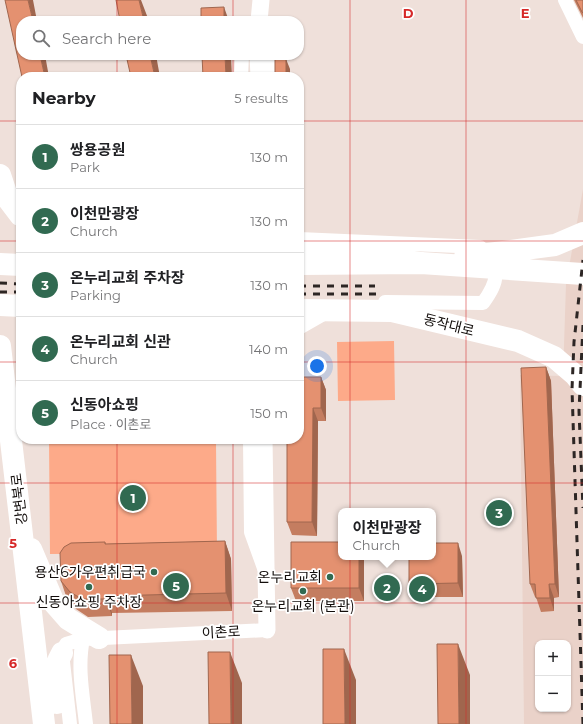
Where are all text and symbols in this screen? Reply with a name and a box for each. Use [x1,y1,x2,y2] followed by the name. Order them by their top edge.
[403,5,414,21] text: D
[521,5,530,21] text: E
[16,16,304,60] search box
[30,27,52,49] icon: search
[62,29,151,48] text: Search here
[32,88,96,108] text: Nearby
[234,90,288,106] text: 5 results
[70,140,125,159] text: 쌍용공원
[42,149,48,165] text: 1
[250,149,288,165] text: 130 m
[70,159,100,175] text: Park
[70,204,139,223] text: 이천만광장
[41,213,49,229] text: 2
[250,213,288,229] text: 130 m
[70,223,118,239] text: Church
[70,268,185,287] text: 온누리교회 주차장
[41,277,49,293] text: 3
[250,277,288,293] text: 130 m
[70,287,121,303] text: Parking
[422,310,476,340] street label: 동작대로
[70,332,171,351] text: 온누리교회 신관
[41,341,49,357] text: 4
[249,341,288,357] text: 140 m
[70,351,118,367] text: Church
[307,356,327,376] your location
[70,395,139,414] text: 신동아쇼핑
[41,405,49,421] text: 5
[250,405,288,421] text: 150 m
[70,416,152,432] text: Place · 이촌로
[7,472,31,526] street label: 강변북로
[120,483,146,513] pin: 1
[486,498,512,528] pin: 3
[338,508,436,560] popup
[352,518,422,537] text: 이천만광장
[9,535,17,551] text: 5
[352,537,400,553] text: Church
[34,563,146,581] place label: 용산6가우편취급국
[149,567,159,577] marker: 용산6가우편취급국
[258,568,322,586] place label: 온누리교회
[163,571,189,601] pin: 5
[325,572,335,582] marker: 온누리교회
[374,573,400,603] pin: 2
[409,574,435,604] pin: 4
[84,582,94,592] marker: 신동아쇼핑 주차장
[298,586,308,596] marker: 온누리교회 (본관)
[36,593,142,611] place label: 신동아쇼핑 주차장
[251,597,355,615] place label: 온누리교회 (본관)
[201,622,241,642] street label: 이촌로
[535,640,571,712] map controls
[535,640,571,676] button: +
[9,655,18,671] text: 6
[535,676,571,712] button: −

